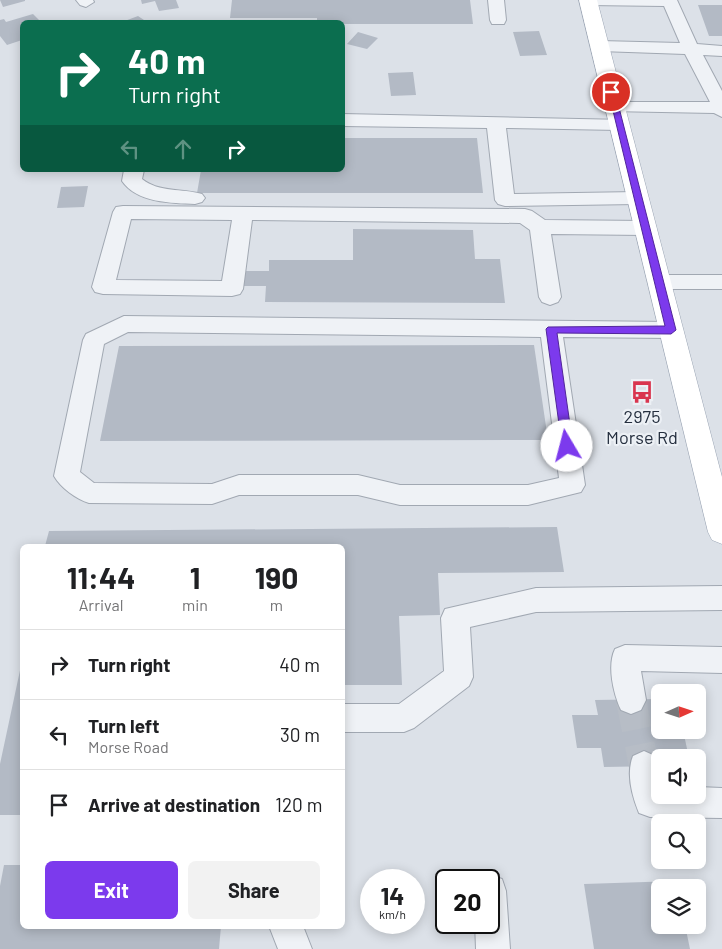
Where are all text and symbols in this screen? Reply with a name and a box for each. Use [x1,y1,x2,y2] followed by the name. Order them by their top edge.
[128,39,205,81] text: 40 m
[45,40,110,105] icon: right
[590,71,632,113] pin
[597,78,625,106] icon: arrive
[128,81,221,107] text: Turn right
[116,135,144,163] icon: left
[169,135,197,163] icon: ahead
[222,135,250,163] icon: right
[629,379,655,405] bus stop icon: 2975 Morse Rd
[606,405,678,448] place label: 2975 Morse Rd
[540,419,592,471] position arrow
[67,559,135,595] text: 11:44
[190,559,200,595] text: 1
[255,559,298,595] text: 190
[79,595,123,614] text: Arrival
[182,595,208,614] text: min
[270,595,283,614] text: m
[45,651,73,679] icon: right
[88,653,170,676] text: Turn right
[279,653,320,676] text: 40 m
[651,684,706,739] north arrow
[651,684,706,934] map controls
[88,714,159,737] text: Turn left
[45,721,73,749] icon: left
[280,723,320,746] text: 30 m
[88,737,169,756] text: Morse Road
[651,749,706,804] button: sound
[45,791,73,819] icon: arrive
[88,793,260,816] text: Arrive at destination
[275,793,322,816] text: 120 m
[651,814,706,869] button: search
[45,861,178,919] button: Exit
[188,861,320,919] button: Share
[435,869,500,934] speed limit sign: 20
[651,879,706,934] button: layers
[381,880,404,910] text: 14
[379,907,406,921] text: km/h

